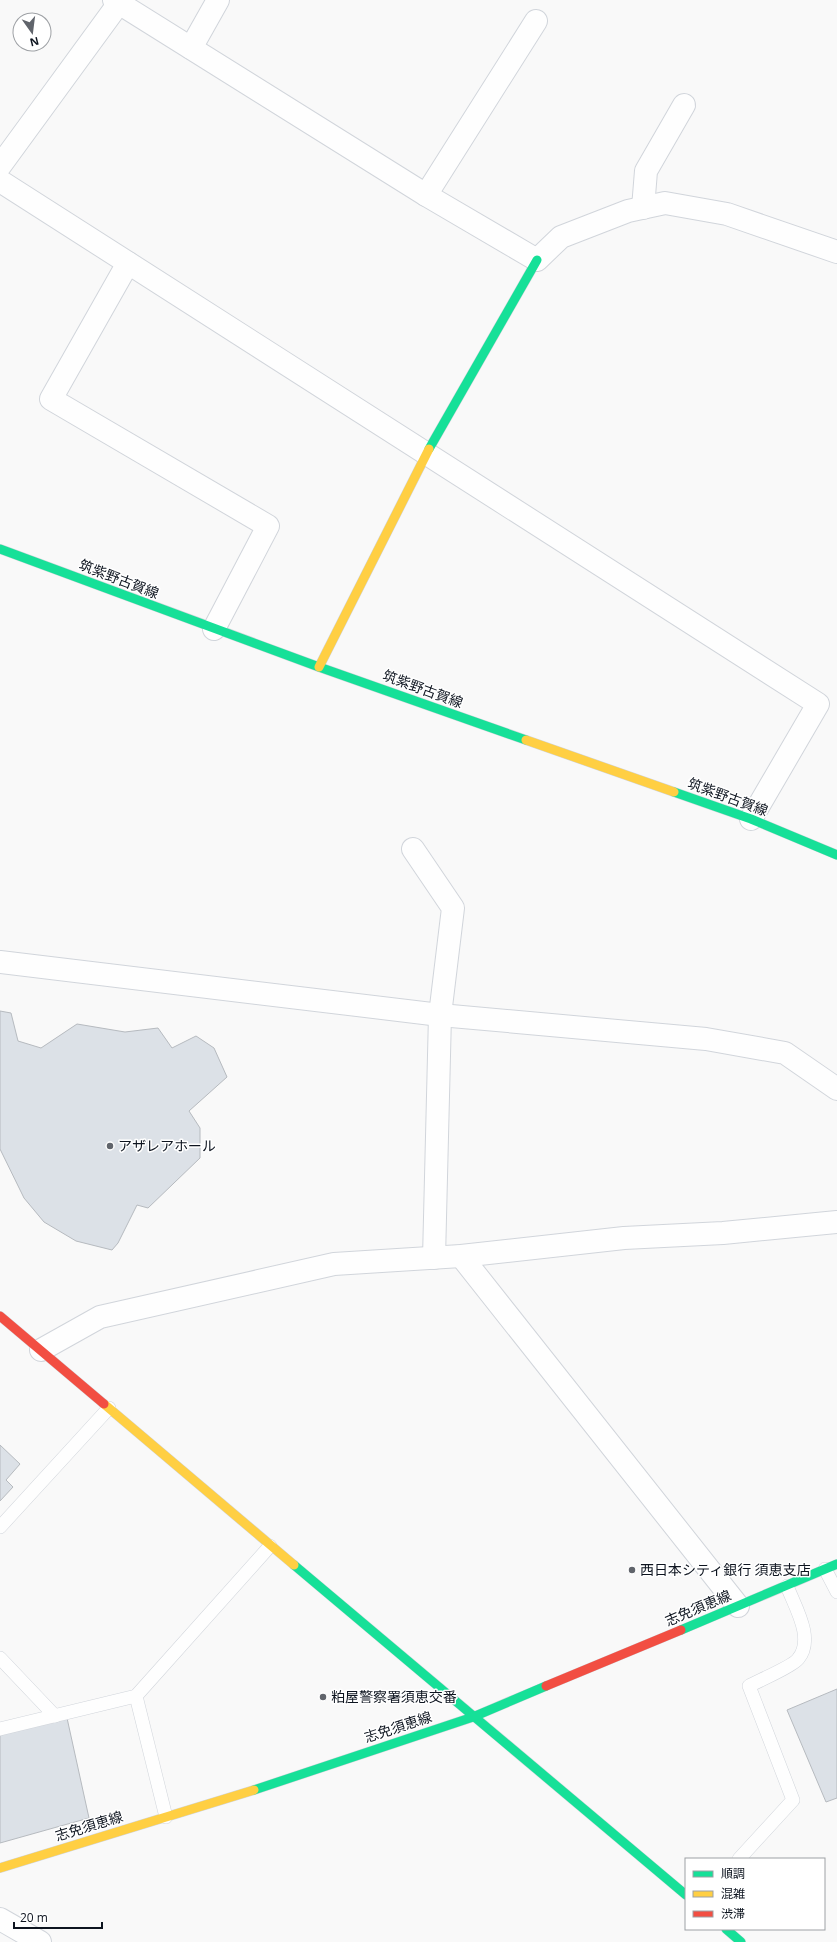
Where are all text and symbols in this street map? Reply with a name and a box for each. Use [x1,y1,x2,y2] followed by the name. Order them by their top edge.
[12,12,52,52] north arrow
[28,34,41,51] text: N
[77,555,162,602] street label: 筑紫野古賀線
[380,665,466,712] street label: 筑紫野古賀線
[685,773,771,820] street label: 筑紫野古賀線
[118,1136,216,1155] place label: アザレアホール
[105,1141,115,1151] marker: アザレアホール
[640,1560,811,1579] place label: 西日本シティ銀行 須恵支店
[627,1565,637,1575] marker: 西日本シティ銀行 須恵支店
[662,1585,734,1630] street label: 志免須恵線
[331,1687,457,1706] place label: 粕屋警察署須恵交番
[318,1692,328,1702] marker: 粕屋警察署須恵交番
[362,1707,434,1746] street label: 志免須恵線
[53,1806,125,1845] street label: 志免須恵線
[685,1858,825,1930] legend
[721,1865,745,1882] text: 順調
[721,1885,745,1902] text: 混雑
[14,1904,102,1930] scale bar
[721,1905,745,1922] text: 渋滞
[20,1909,48,1926] text: 20 m

